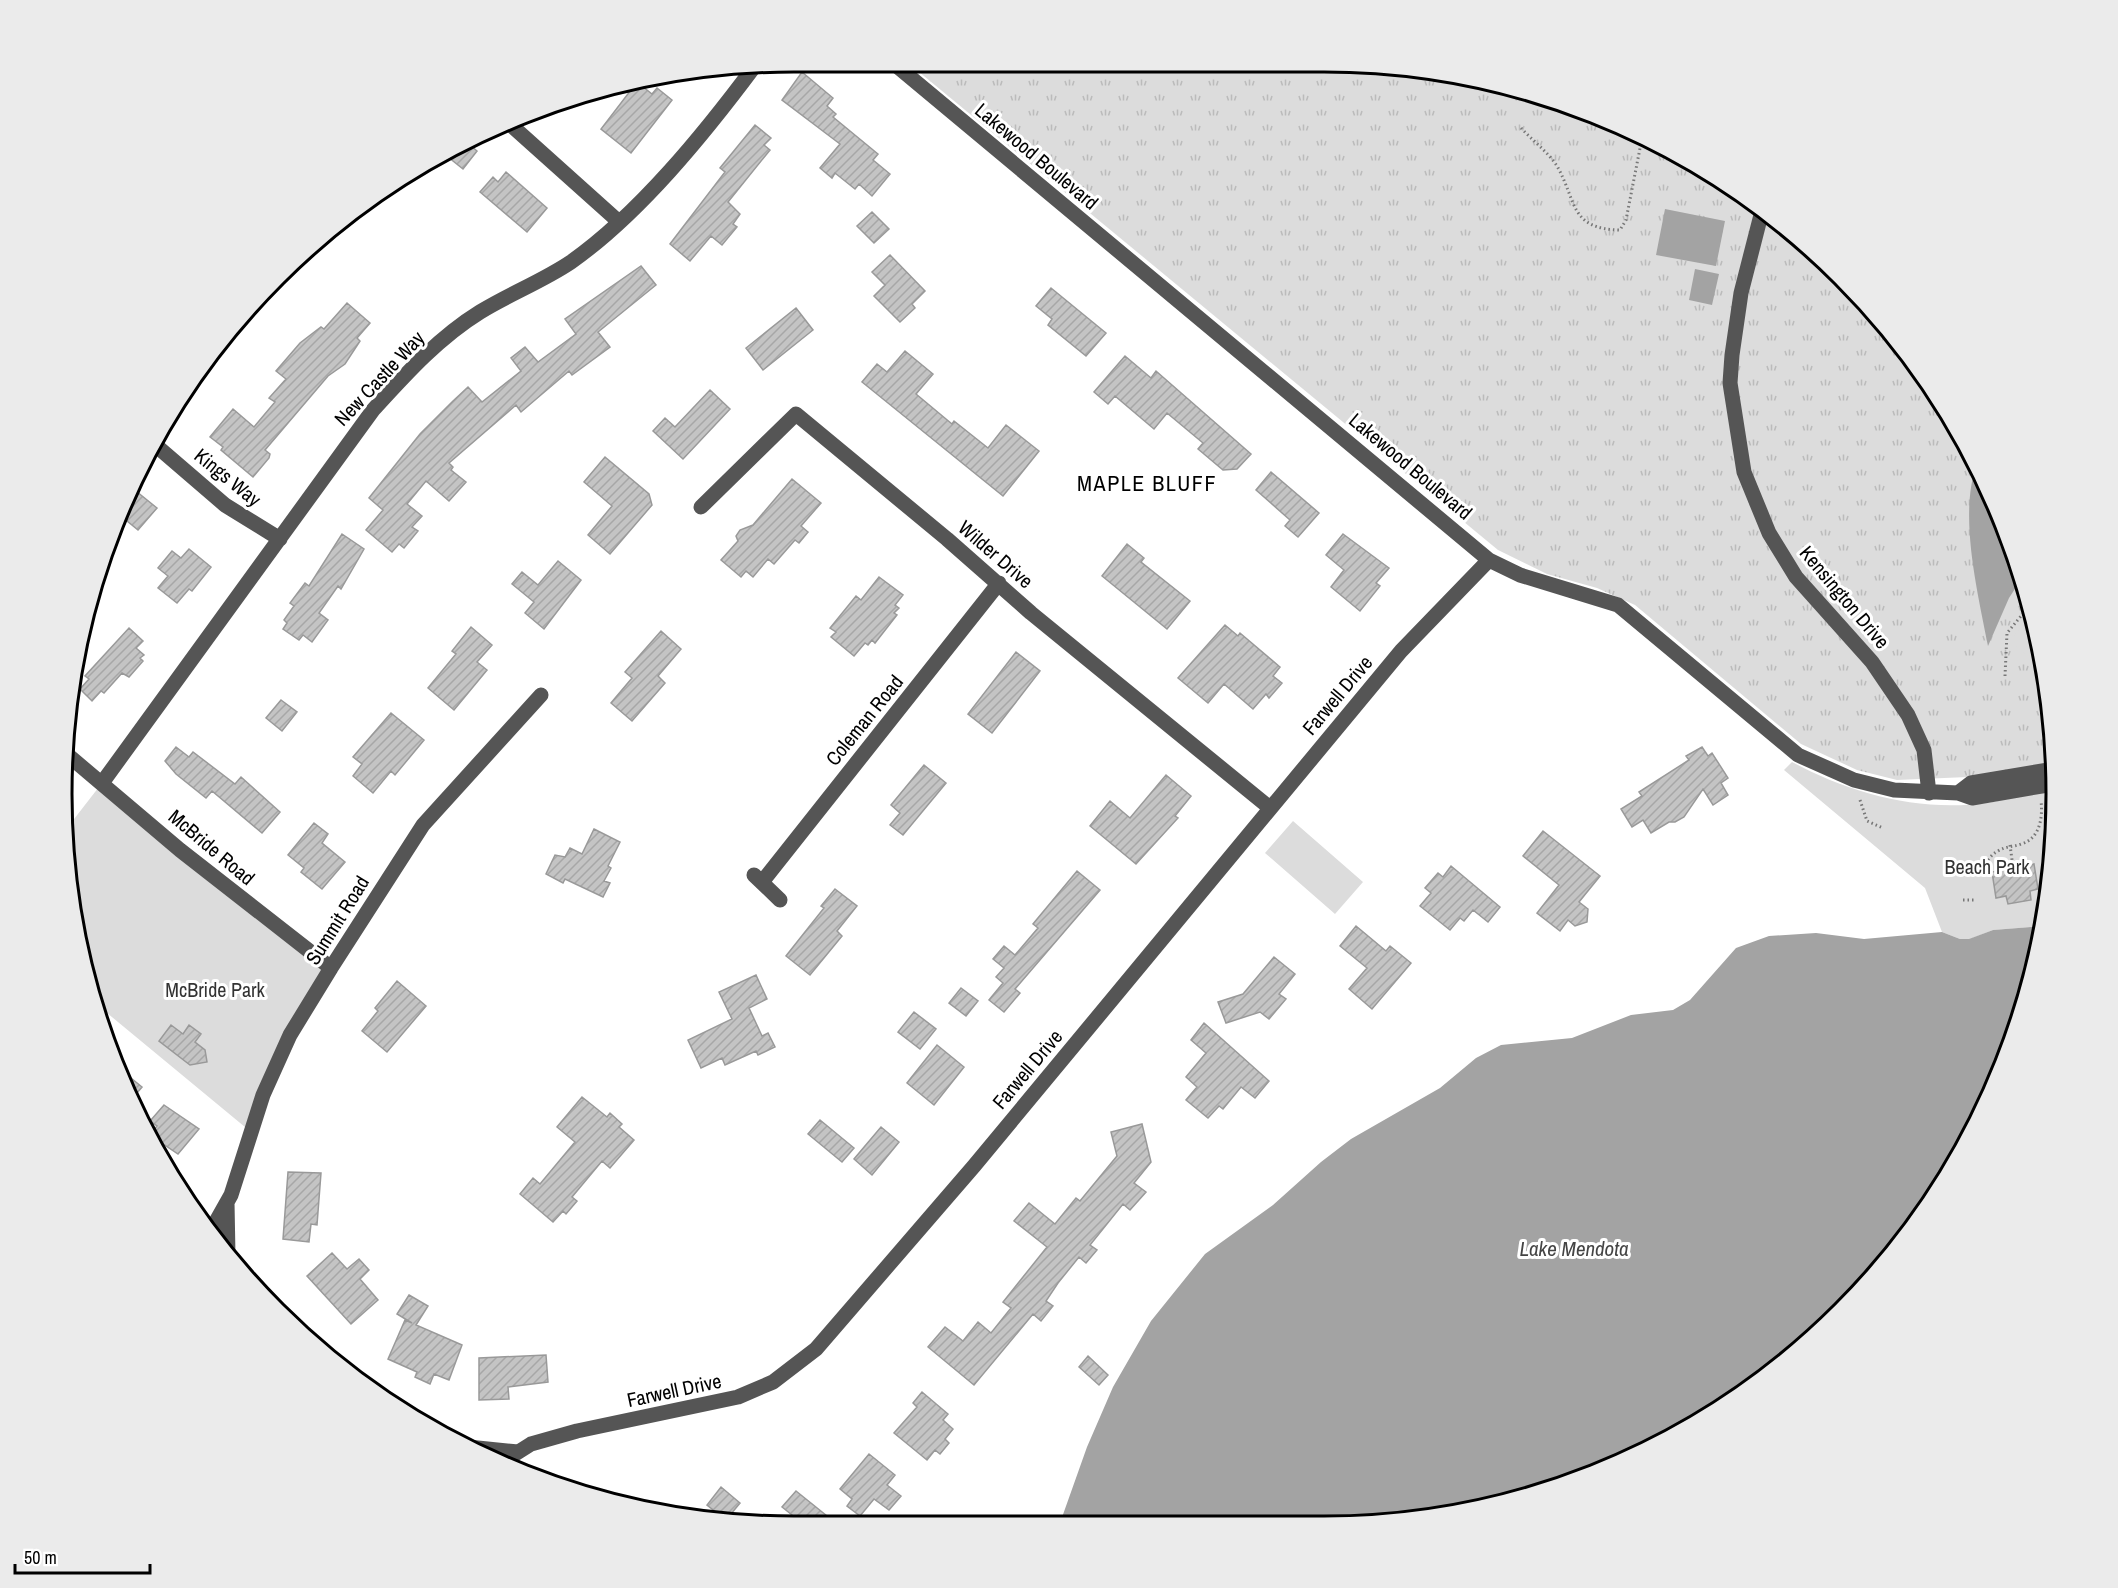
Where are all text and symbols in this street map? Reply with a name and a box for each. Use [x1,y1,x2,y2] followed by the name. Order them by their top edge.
[970,96,1104,216] street label: Lakewood Boulevard
[328,324,431,431] street label: New Castle Way
[1344,406,1478,526] street label: Lakewood Boulevard
[189,442,268,513] street label: Kings Way
[1077,468,1217,498] district label: MAPLE BLUFF
[953,514,1039,594] street label: Wilder Drive
[1794,540,1896,654] street label: Kensington Drive
[1296,650,1378,740] street label: Farwell Drive
[819,669,909,771] street label: Coleman Road
[163,803,261,891] street label: McBride Road
[1945,853,2030,880] park label: Beach Park
[299,870,375,970] street label: Summit Road
[165,976,265,1003] park label: McBride Park
[986,1024,1068,1114] street label: Farwell Drive
[1519,1234,1629,1263] water label: Lake Mendota
[624,1367,724,1413] street label: Farwell Drive
[15,1537,150,1575] scale bar
[24,1545,57,1570] text: 50 m

